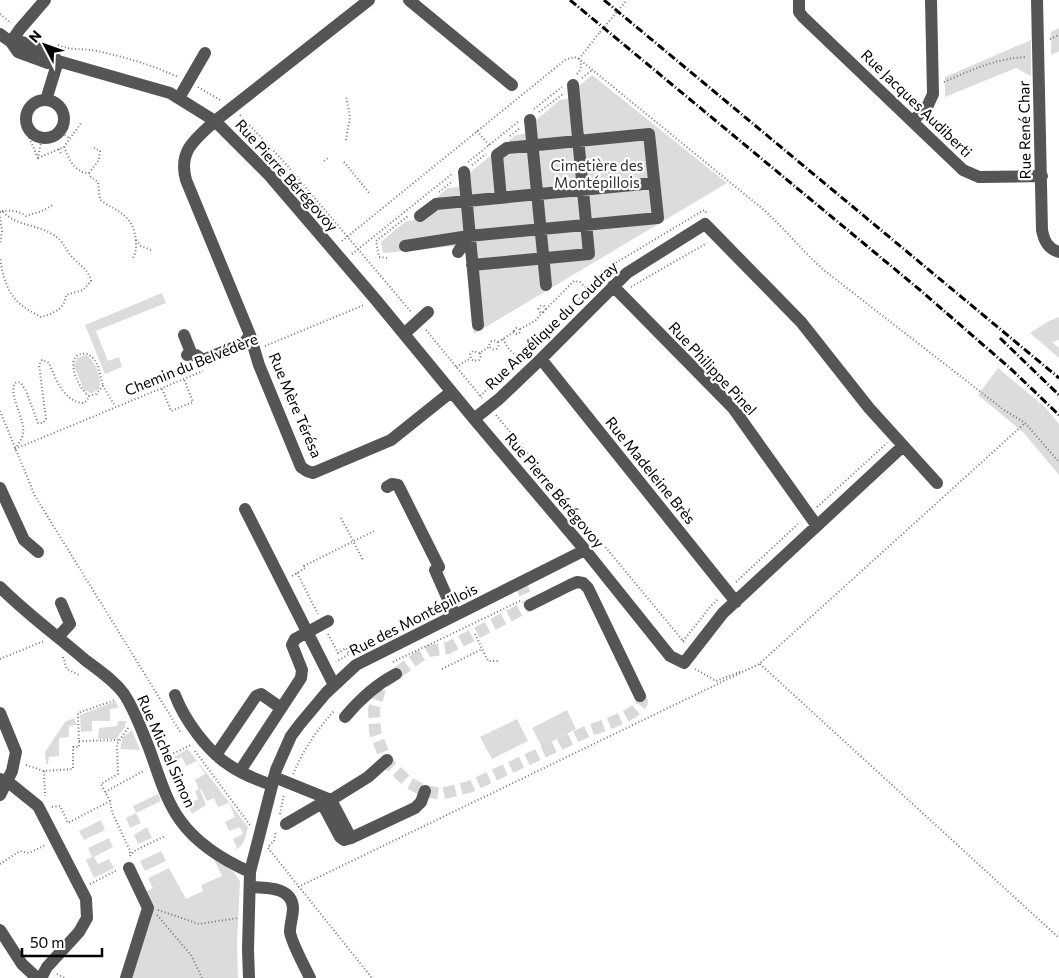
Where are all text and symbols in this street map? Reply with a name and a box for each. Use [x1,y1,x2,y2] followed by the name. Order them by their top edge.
[20,20,70,70] north arrow
[25,27,45,46] text: N
[858,45,976,161] street label: Rue Jacques Audiberti
[1014,80,1034,180] street label: Rue René Char
[232,115,342,235] street label: Rue Pierre Bérégovoy
[551,156,644,191] park label: Cimetière des Montépillois
[481,257,621,393] street label: Rue Angélique du Coudray
[665,318,761,418] street label: Rue Philippe Pinel
[122,329,260,399] street label: Chemin du Belvédère
[266,350,326,460] street label: Rue Mère Térésa
[602,413,700,527] street label: Rue Madeleine Brès
[502,429,609,551] street label: Rue Pierre Bérégovoy
[346,579,480,659] street label: Rue des Montépillois
[134,692,200,810] street label: Rue Michel Simon
[22,926,102,958] scale bar
[30,933,64,951] text: 50 m

